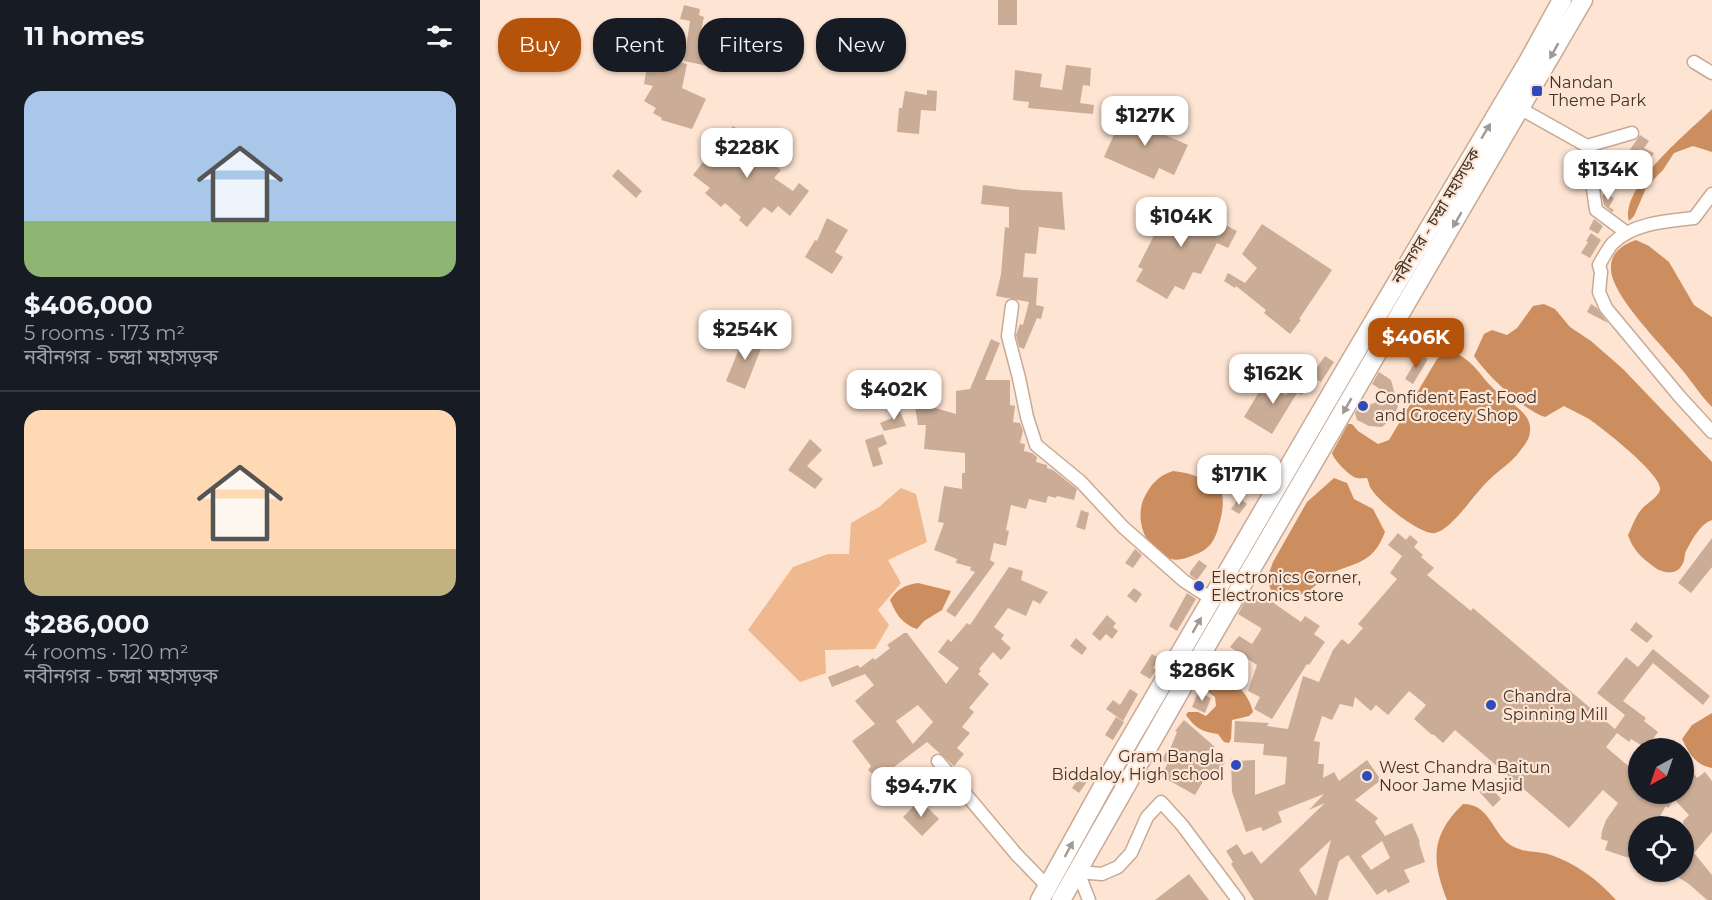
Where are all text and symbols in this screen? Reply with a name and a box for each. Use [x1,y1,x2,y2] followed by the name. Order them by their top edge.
[498,18,581,72] chip: Buy
[593,18,686,72] chip: Rent
[698,18,804,72] chip: Filters
[816,18,906,72] chip: New
[24,20,144,52] text: 11 homes
[423,20,456,53] icon: filters
[1549,43,1560,59] one-way arrow
[1549,73,1646,110] place label: Nandan Theme Park
[1530,84,1544,98] marker: Nandan Theme Park
[1103,96,1187,147] pin: $127K
[1115,103,1175,127] text: $127K
[1481,123,1492,139] one-way arrow
[705,128,789,179] pin: $228K
[186,130,294,238] icon: home
[715,135,779,159] text: $228K
[1387,144,1485,288] street label: নবীনগর - চন্দ্রা মহাসড়ক
[1566,150,1650,201] pin: $134K
[1578,157,1638,181] text: $134K
[1139,197,1223,248] pin: $104K
[1150,204,1212,228] text: $104K
[1451,212,1462,228] one-way arrow
[24,289,153,321] text: $406,000
[703,310,787,361] pin: $254K
[712,317,778,341] text: $254K
[1374,318,1458,369] pin: $406K
[24,321,185,345] text: 5 rooms · 173 m²
[1382,325,1450,349] text: $406K
[24,345,218,369] text: নবীনগর - চন্দ্রা মহাসড়ক
[1231,354,1315,405] pin: $162K
[1243,361,1303,385] text: $162K
[852,370,936,421] pin: $402K
[861,377,927,401] text: $402K
[1375,388,1537,425] place label: Confident Fast Food and Grocery Shop
[1342,398,1353,414] one-way arrow
[1356,399,1370,413] marker: Confident Fast Food and Grocery Shop
[186,449,294,557] icon: home
[1197,455,1281,506] pin: $171K
[1211,462,1267,486] text: $171K
[1211,568,1361,605] place label: Electronics Corner, Electronics store
[1192,579,1206,593] marker: Electronics Corner, Electronics store
[24,608,149,640] text: $286,000
[1192,617,1202,634] one-way arrow
[24,640,189,664] text: 4 rooms · 120 m²
[1160,651,1244,702] pin: $286K
[1169,658,1235,682] text: $286K
[24,664,218,688] text: নবীনগর - চন্দ্রা মহাসড়ক
[1503,687,1608,724] place label: Chandra Spinning Mill
[1484,698,1498,712] marker: Chandra Spinning Mill
[1628,738,1694,804] north arrow
[1628,738,1694,882] map controls
[1052,747,1224,784] place label: Gram Bangla Biddaloy, High school
[1229,758,1243,772] marker: Gram Bangla Biddaloy, High school
[1379,758,1550,795] place label: West Chandra Baitun Noor Jame Masjid
[872,767,970,818] pin: $94.7K
[1360,769,1374,783] marker: West Chandra Baitun Noor Jame Masjid
[885,774,957,798] text: $94.7K
[1628,816,1694,882] button: locate
[1064,841,1074,858] one-way arrow

